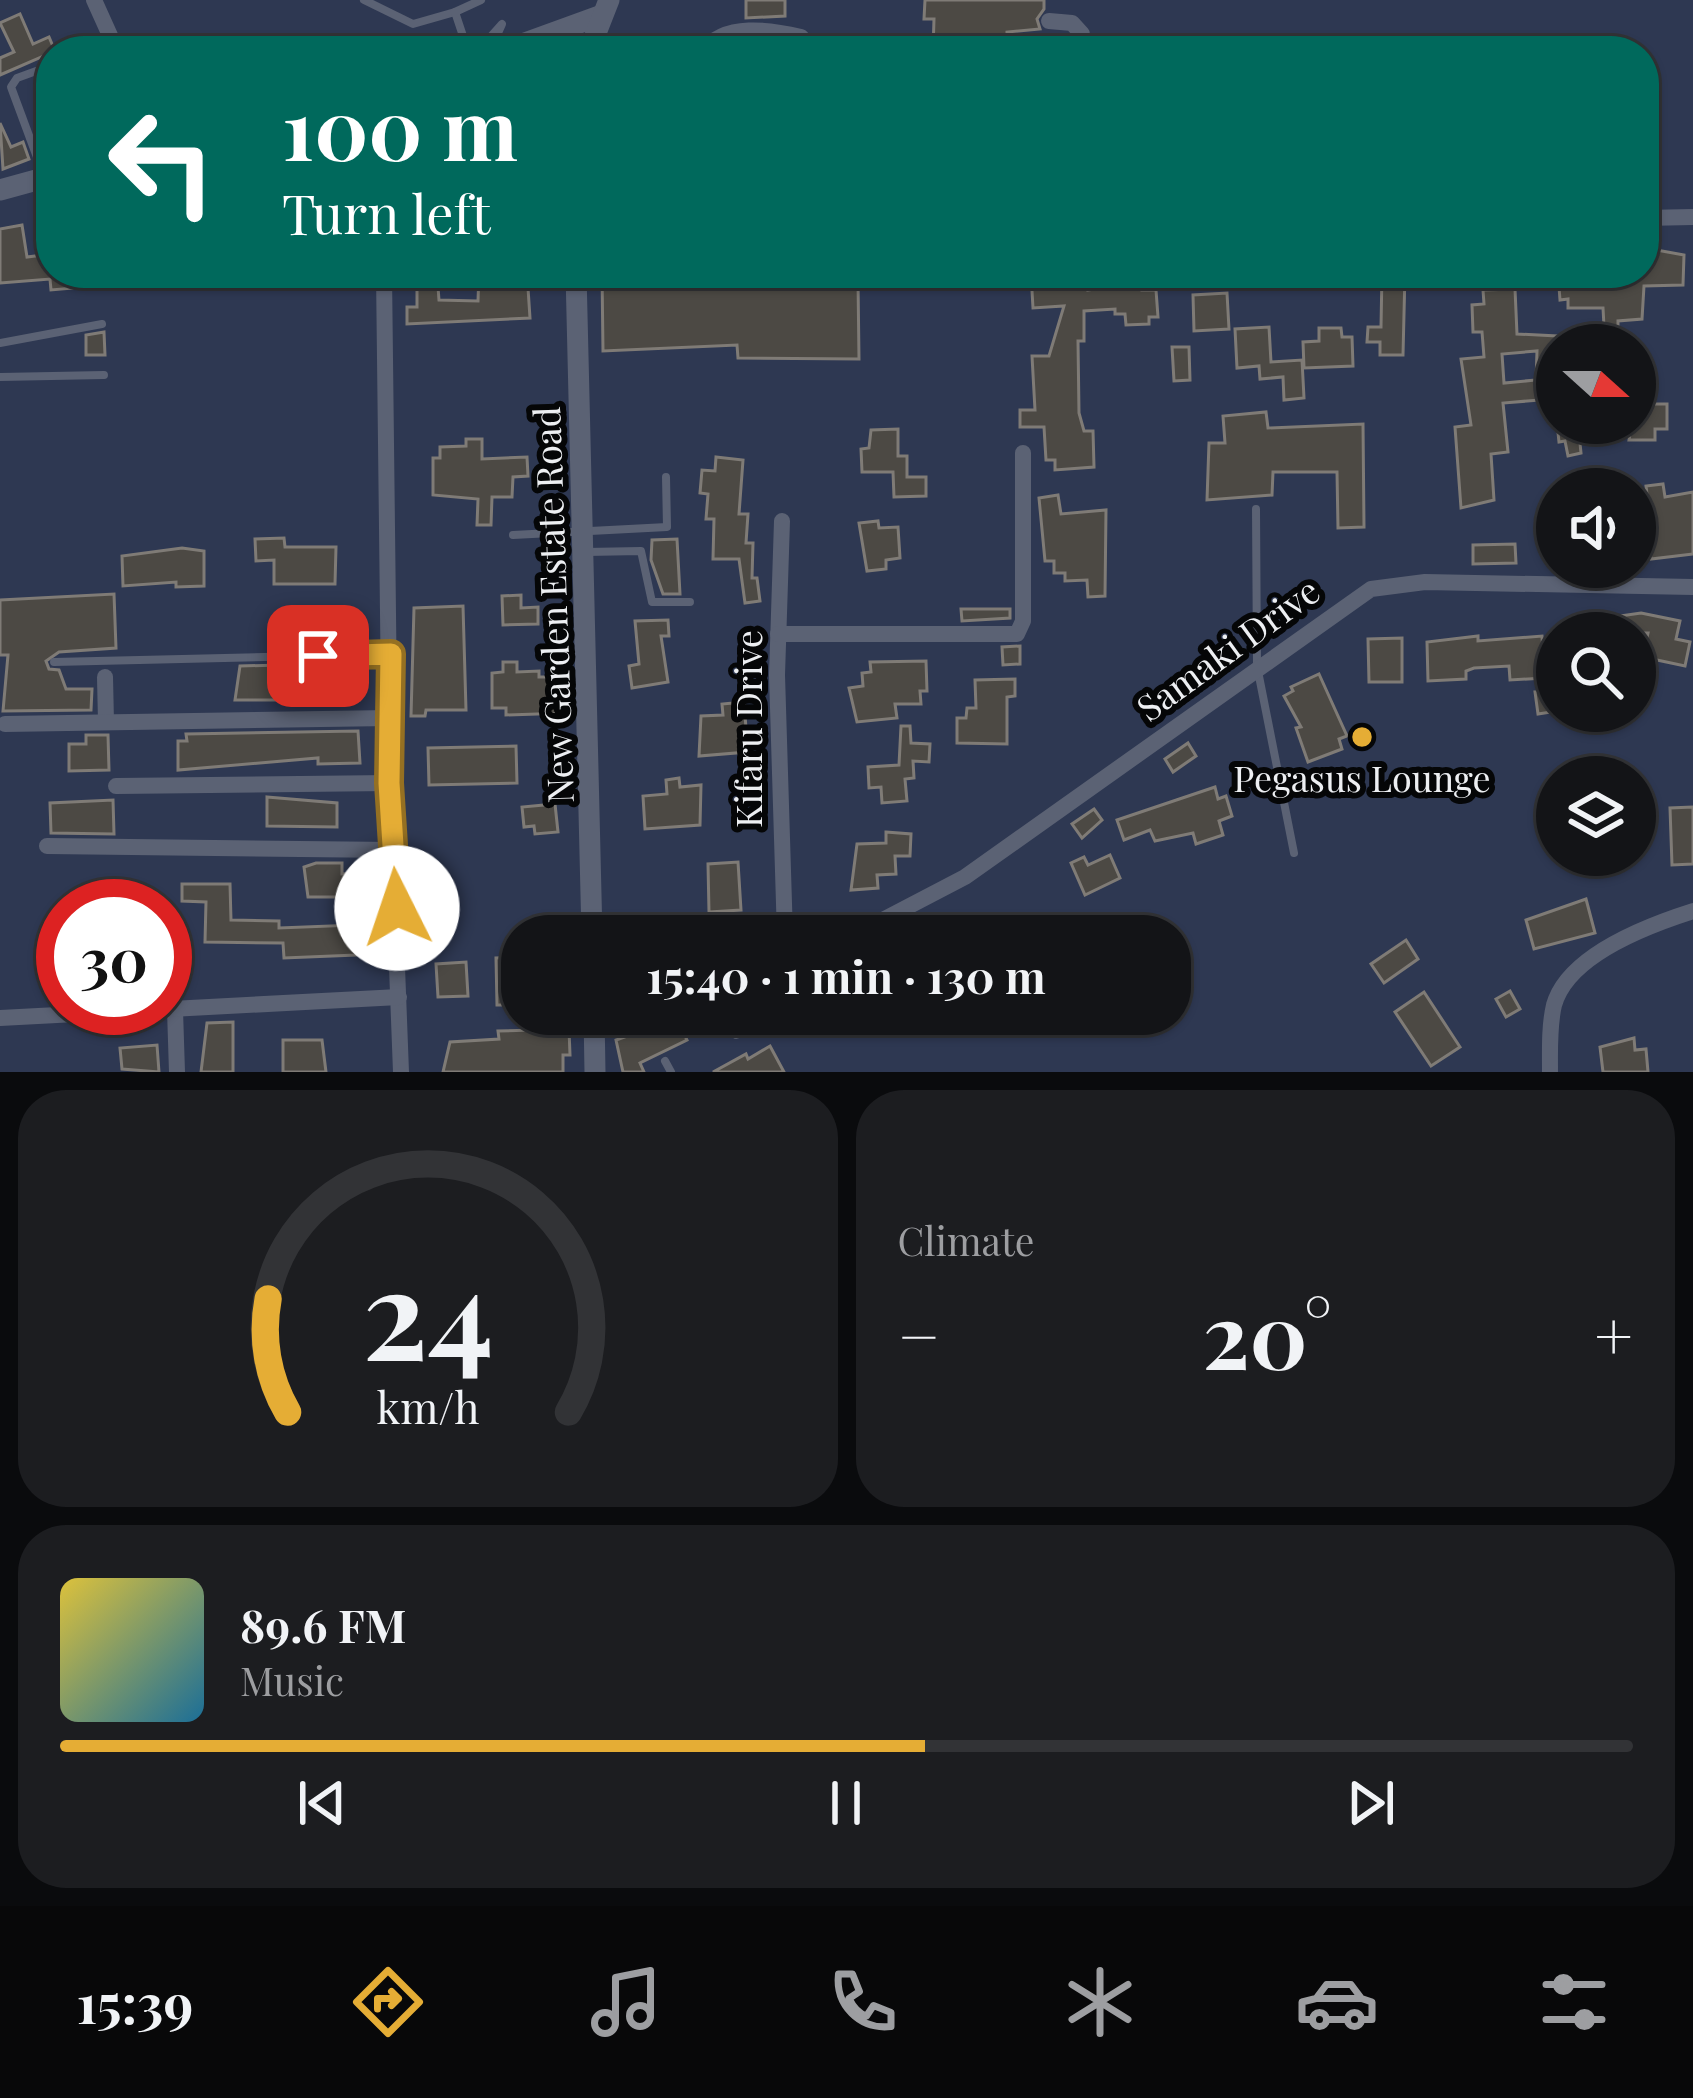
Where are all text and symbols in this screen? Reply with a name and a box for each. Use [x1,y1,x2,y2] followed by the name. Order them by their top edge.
[282,70,518,182] text: 100 m
[84,84,240,240] icon: left
[282,177,491,249] text: Turn left
[1536,324,1656,444] north arrow
[1536,324,1656,876] map controls
[521,406,583,804] street label: New Garden Estate Road
[1536,468,1656,588] button: sound
[1126,565,1328,731] street label: Samaki Drive
[267,605,369,707] pin
[1536,612,1656,732] button: search
[285,623,351,689] icon: arrive
[723,630,771,828] street label: Kifaru Drive
[1349,724,1375,750] marker: Pegasus Lounge
[1233,753,1491,801] place label: Pegasus Lounge
[1536,756,1656,876] button: layers
[334,845,460,971] position arrow
[36,879,192,1035] speed limit sign: 30
[646,945,1046,1005] text: 15:40 · 1 min · 130 m
[898,1214,1035,1266] text: Climate
[362,1226,493,1392] text: 24
[1202,1273,1332,1393] text: 20°
[898,1290,940,1378] text: −
[1594,1290,1633,1378] text: +
[376,1377,479,1434] text: km/h
[240,1594,406,1654] text: 89.6 FM
[240,1654,344,1706] text: Music
[289,1770,355,1836] icon: previous
[813,1770,879,1836] icon: pause
[1338,1770,1404,1836] icon: next
[346,1960,430,2044] icon: directions
[584,1960,668,2044] icon: music
[821,1960,905,2044] icon: phone
[1058,1960,1142,2044] icon: climate
[1295,1960,1379,2044] icon: car
[1532,1960,1616,2044] icon: filters
[77,1966,193,2038] text: 15:39

